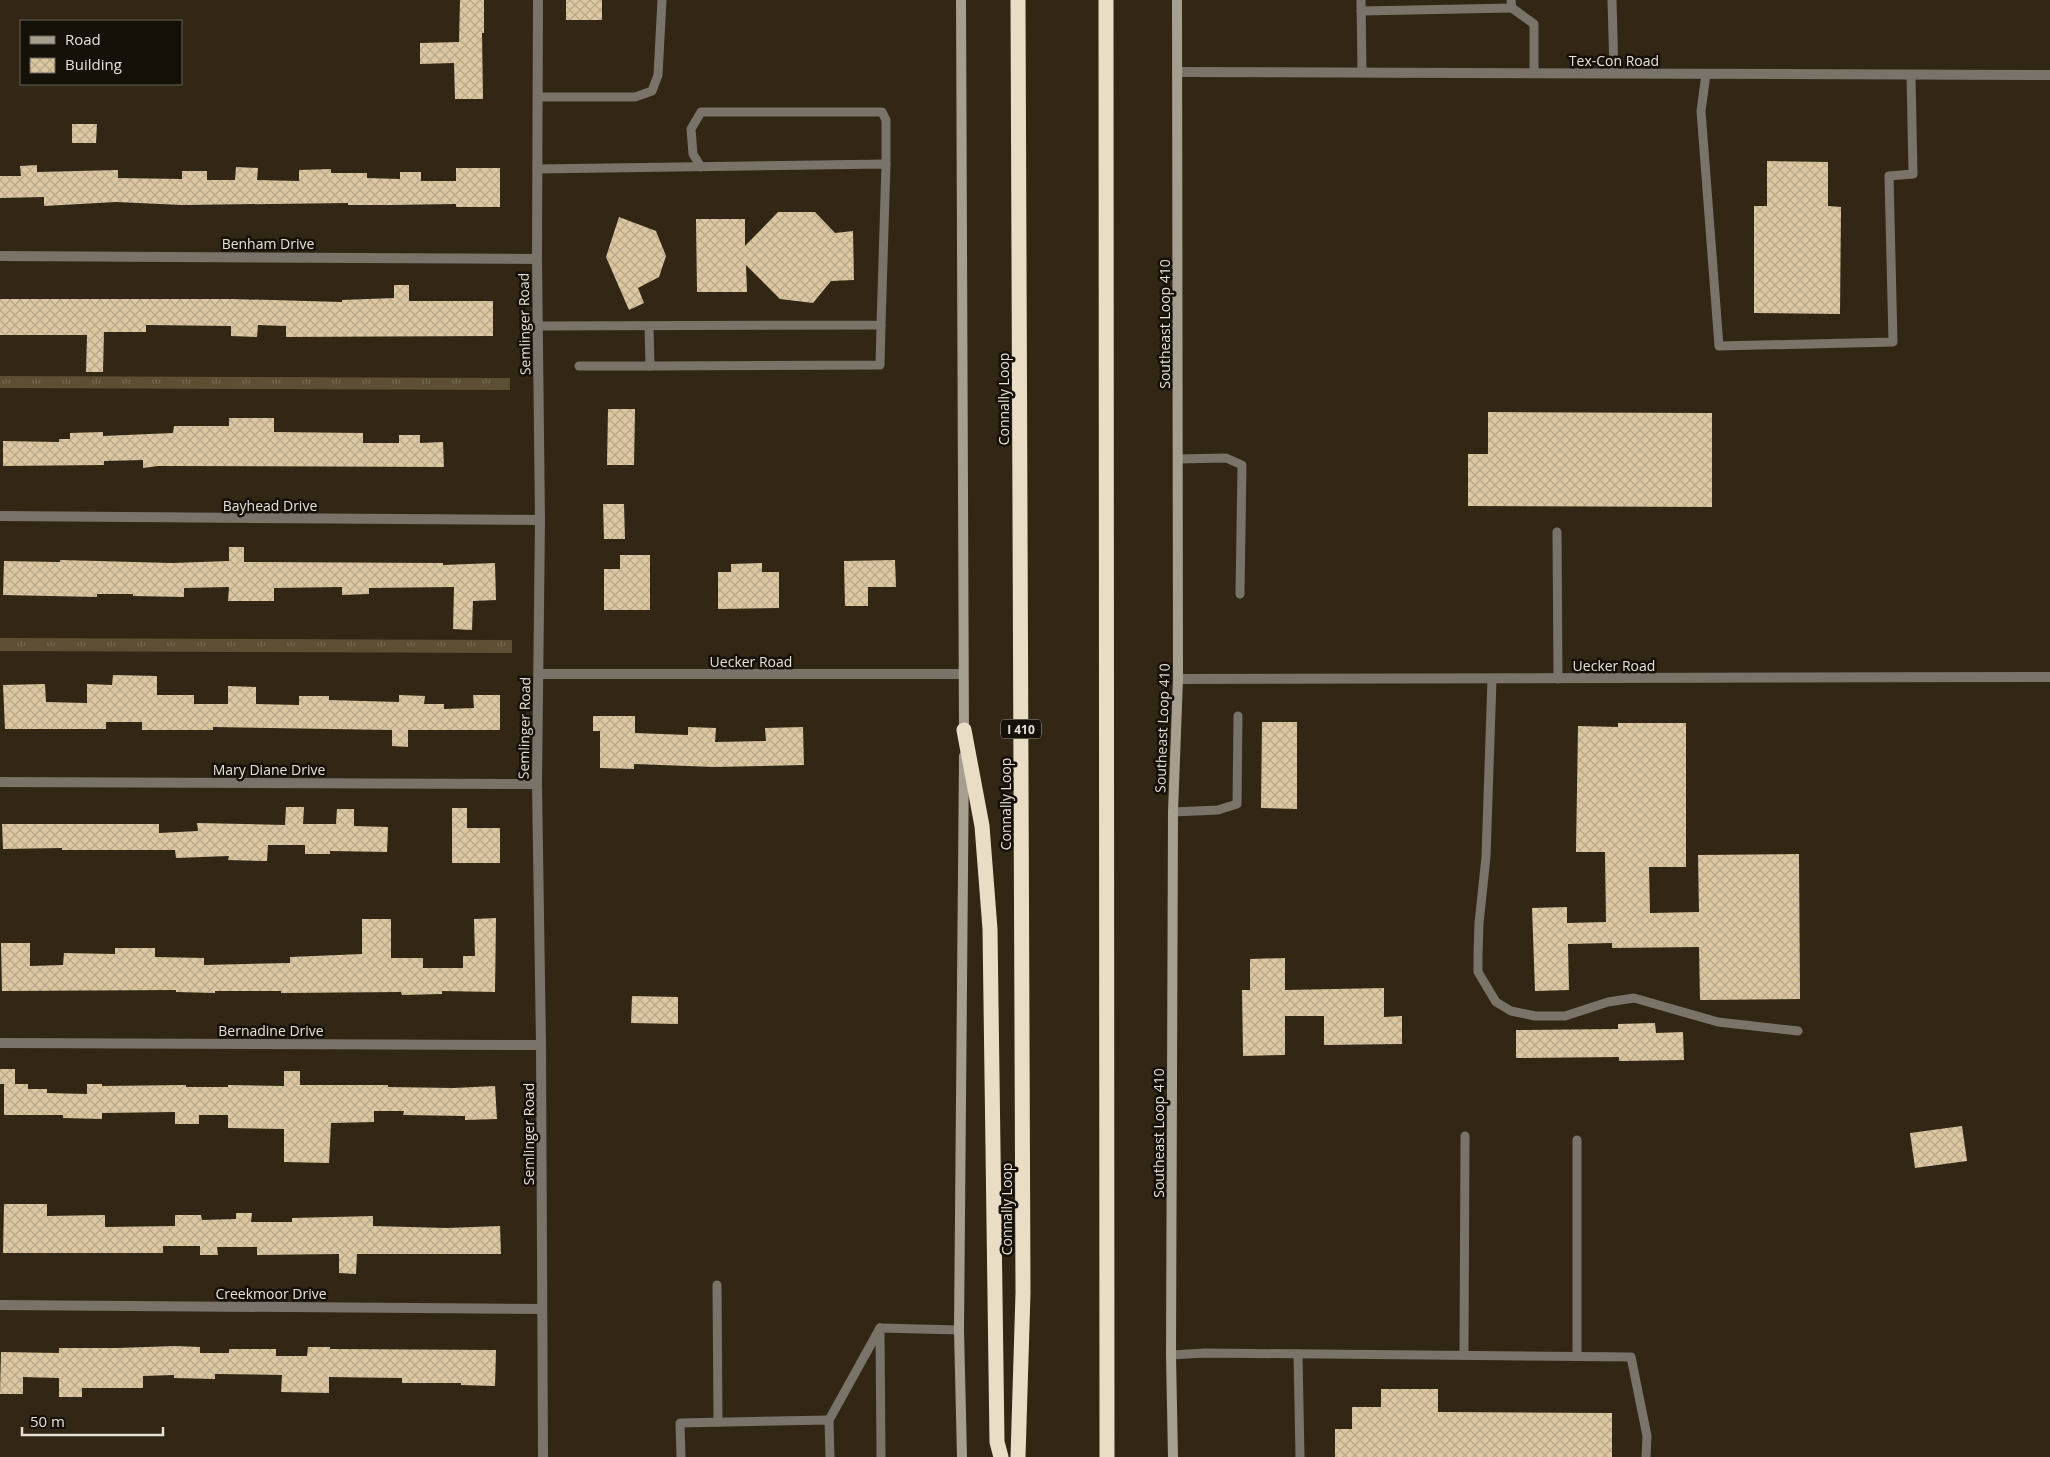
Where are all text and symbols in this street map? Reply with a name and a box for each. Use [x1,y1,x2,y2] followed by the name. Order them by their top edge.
[20,20,182,85] legend
[65,29,101,49] text: Road
[1569,51,1659,70] street label: Tex-Con Road
[65,54,122,74] text: Building
[222,234,314,253] street label: Benham Drive
[1155,259,1174,389] street label: Southeast Loop 410
[514,273,534,375] street label: Semlinger Road
[994,353,1013,445] street label: Connally Loop
[223,496,317,515] street label: Bayhead Drive
[710,652,792,671] street label: Uecker Road
[1573,656,1655,675] street label: Uecker Road
[1150,663,1174,793] street label: Southeast Loop 410
[514,677,534,779] street label: Semlinger Road
[1001,720,1041,739] road number: I 410
[996,758,1015,850] street label: Connally Loop
[213,760,325,779] street label: Mary Diane Drive
[218,1021,324,1040] street label: Bernadine Drive
[1149,1068,1168,1198] street label: Southeast Loop 410
[519,1083,538,1185] street label: Semlinger Road
[997,1163,1016,1255] street label: Connally Loop
[215,1284,327,1303] street label: Creekmoor Drive
[22,1404,164,1436] scale bar
[30,1411,65,1431] text: 50 m

